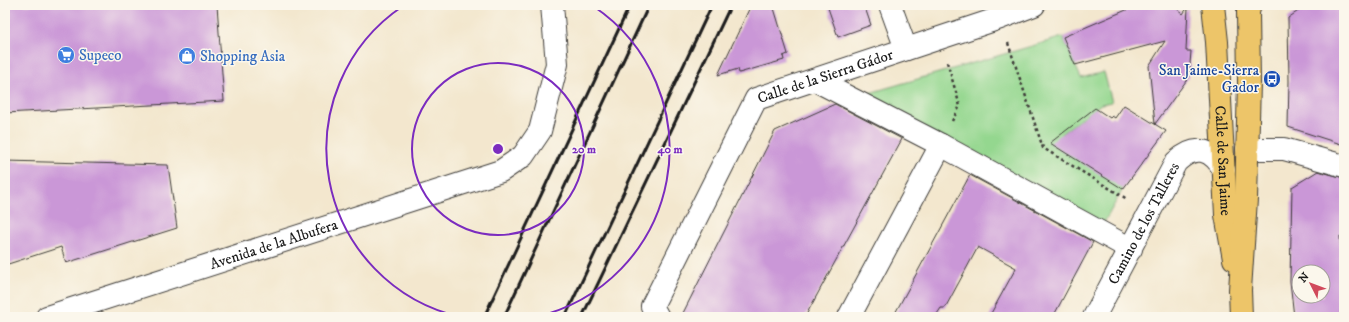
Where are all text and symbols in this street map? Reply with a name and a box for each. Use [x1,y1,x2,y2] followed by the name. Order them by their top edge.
[56,45,76,65] supermarket icon: Supeco
[755,45,896,107] street label: Calle de la Sierra Gádor
[79,46,122,65] place label: Supeco
[177,46,197,66] shop icon: Shopping Asia
[200,47,286,66] place label: Shopping Asia
[1159,61,1260,97] place label: San Jaime-Sierra Gador
[1262,69,1282,89] bus stop icon: San Jaime-Sierra Gador
[1211,105,1236,216] street label: Calle de San Jaime
[491,142,505,156] centre of rings
[572,142,596,157] text: 20 m
[657,142,682,157] text: 40 m
[1104,159,1184,287] street label: Camino de los Talleres
[207,215,340,274] street label: Avenida de la Albufera
[1291,264,1331,304] north arrow
[1296,270,1313,286] text: N

